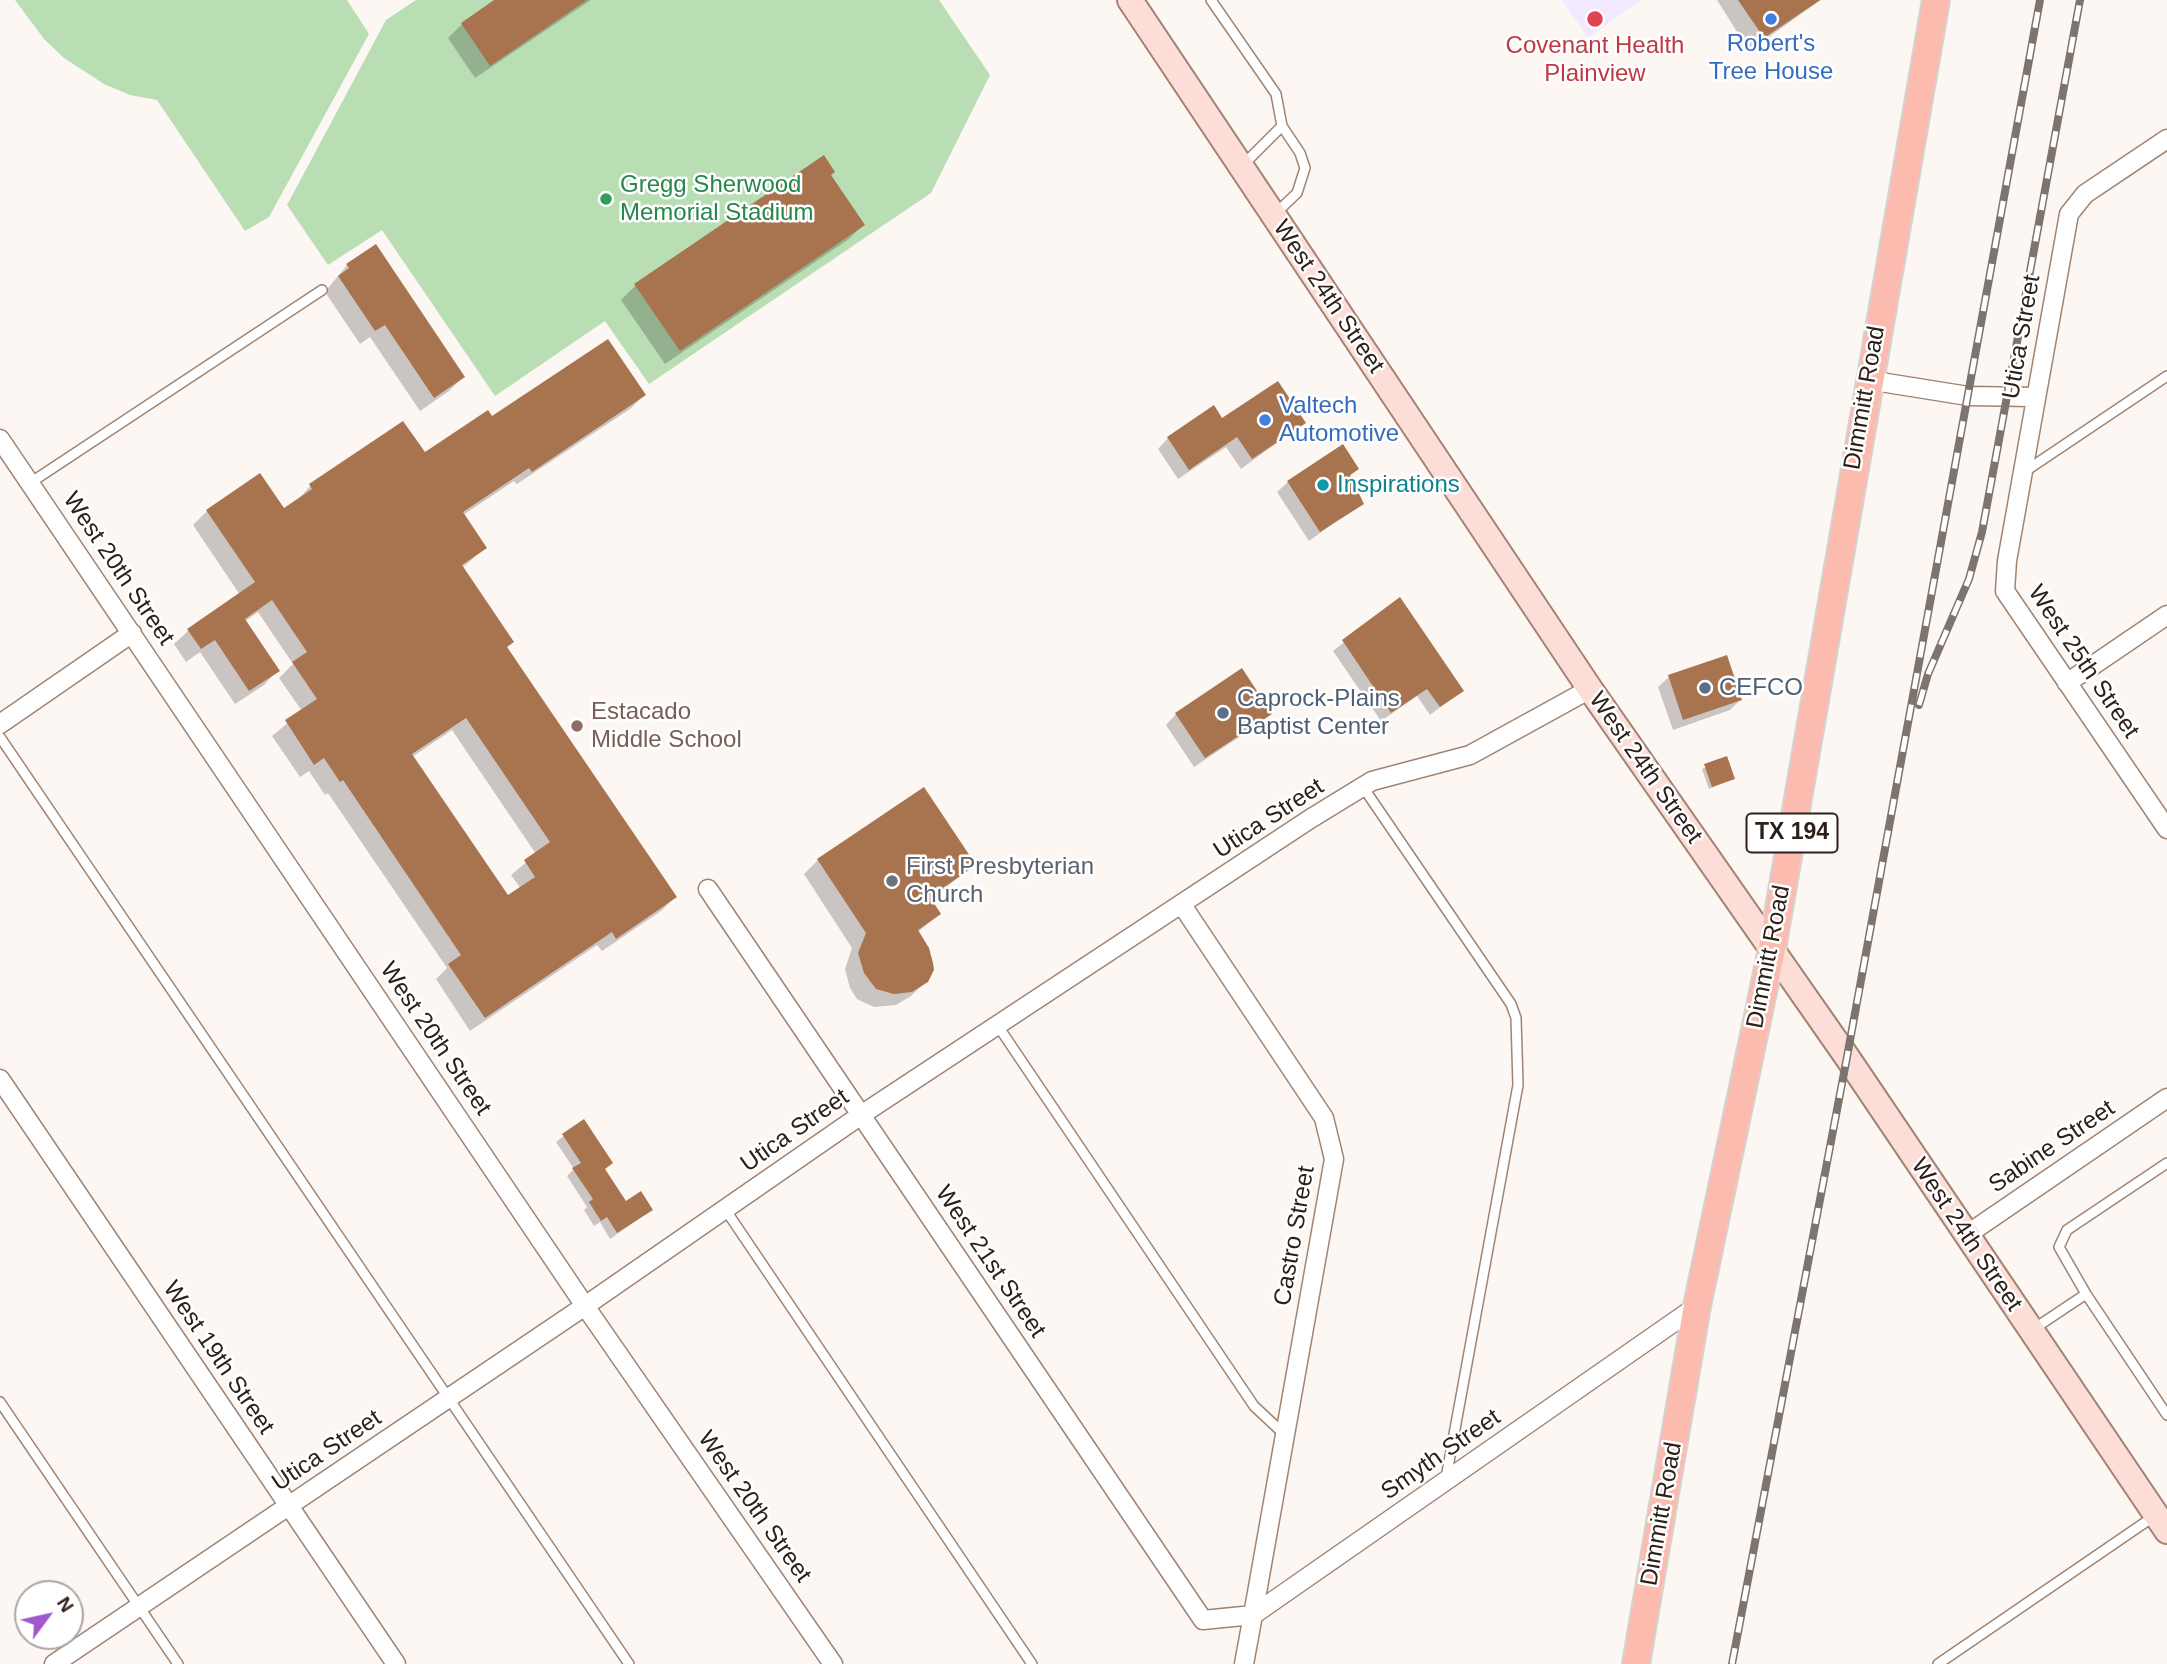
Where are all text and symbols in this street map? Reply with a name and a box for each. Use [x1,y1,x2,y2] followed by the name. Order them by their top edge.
[1585,9,1605,29] marker: Covenant Health Plainview
[1763,11,1779,27] marker: Robert's Tree House
[1709,30,1833,86] place label: Robert's Tree House
[1506,32,1684,88] place label: Covenant Health Plainview
[620,171,813,227] place label: Gregg Sherwood Memorial Stadium
[598,191,614,207] marker: Gregg Sherwood Memorial Stadium
[1266,215,1390,379] street label: West 24th Street
[1997,273,2047,401] street label: Utica Street
[1838,324,1892,472] street label: Dimmitt Road
[1279,392,1399,448] place label: Valtech Automotive
[1257,412,1273,428] marker: Valtech Automotive
[1337,471,1460,499] place label: Inspirations
[1315,477,1331,493] marker: Inspirations
[56,487,180,651] street label: West 20th Street
[2021,580,2145,744] street label: West 25th Street
[1719,674,1803,702] place label: CEFCO
[1697,680,1713,696] marker: CEFCO
[1237,685,1400,741] place label: Caprock-Plains Baptist Center
[1582,687,1708,849] street label: West 24th Street
[591,698,742,754] place label: Estacado Middle School
[1215,705,1231,721] marker: Caprock-Plains Baptist Center
[569,718,585,734] marker: Estacado Middle School
[1209,773,1329,865] street label: Utica Street
[1746,814,1838,852] road number: TX 194
[906,853,1094,909] place label: First Presbyterian Church
[884,873,900,889] marker: First Presbyterian Church
[1741,883,1797,1031] street label: Dimmitt Road
[373,957,497,1121] street label: West 20th Street
[735,1083,855,1179] street label: Utica Street
[1984,1094,2120,1200] street label: Sabine Street
[1904,1153,2028,1317] street label: West 24th Street
[1269,1164,1321,1308] street label: Castro Street
[929,1181,1051,1343] street label: West 21st Street
[156,1276,280,1440] street label: West 19th Street
[1376,1403,1506,1507] street label: Smyth Street
[267,1404,387,1498] street label: Utica Street
[691,1426,817,1588] street label: West 20th Street
[1635,1440,1689,1588] street label: Dimmitt Road
[14,1580,84,1650] north arrow
[53,1593,78,1616] text: N

